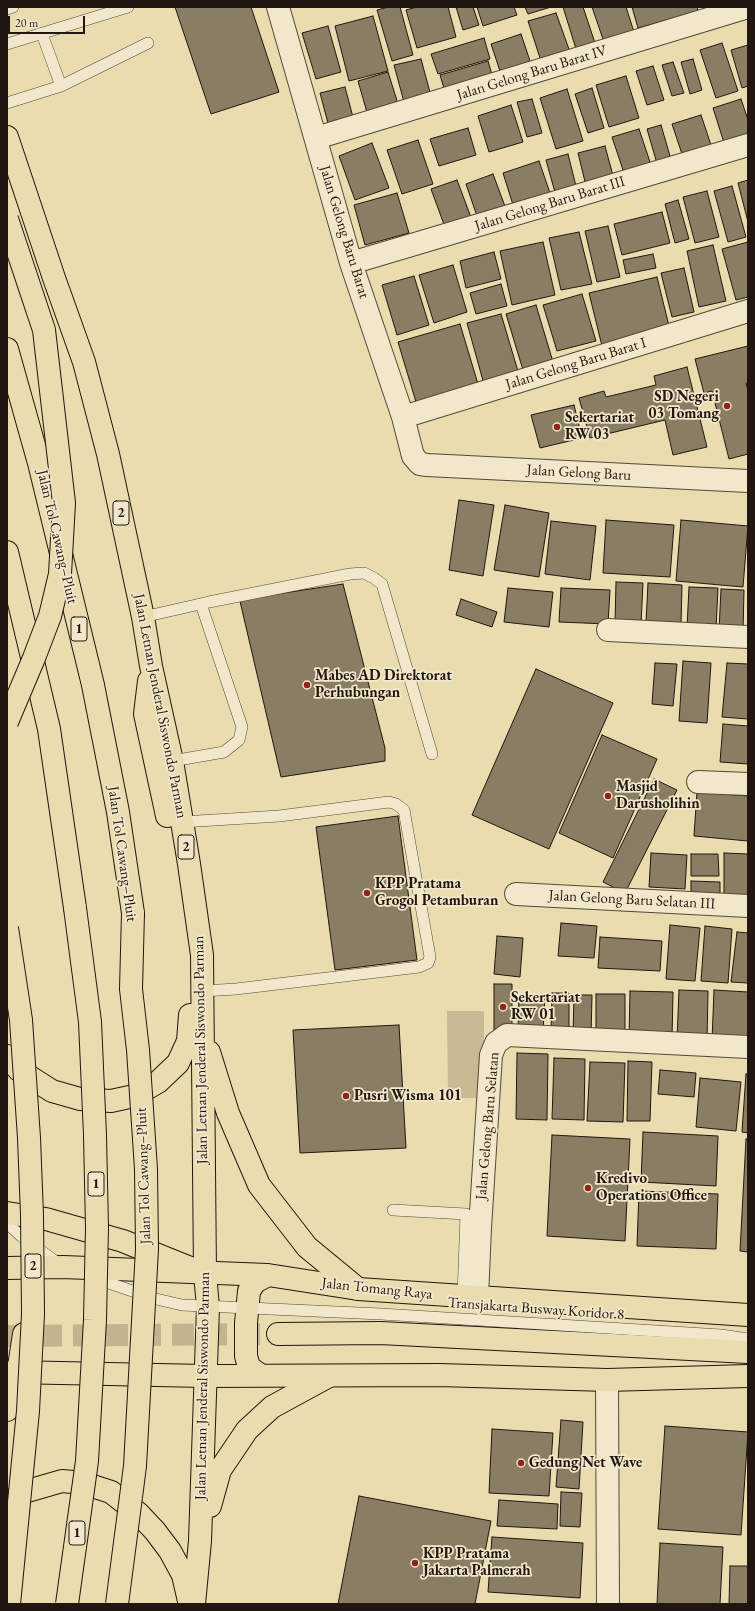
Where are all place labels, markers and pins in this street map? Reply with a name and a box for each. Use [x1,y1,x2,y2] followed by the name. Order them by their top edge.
[648,388,719,423] place label: SD Negeri 03 Tomang
[722,401,732,411] marker: SD Negeri 03 Tomang
[565,409,634,444] place label: Sekertariat RW 03
[552,422,562,432] marker: Sekertariat RW 03
[315,667,452,702] place label: Mabes AD Direktorat Perhubungan
[302,680,312,690] marker: Mabes AD Direktorat Perhubungan
[616,778,700,813] place label: Masjid Darusholihin
[603,791,613,801] marker: Masjid Darusholihin
[375,875,498,910] place label: KPP Pratama Grogol Petamburan
[362,888,372,898] marker: KPP Pratama Grogol Petamburan
[511,989,580,1024] place label: Sekertariat RW 01
[498,1002,508,1012] marker: Sekertariat RW 01
[354,1087,462,1105] place label: Pusri Wisma 101
[341,1091,351,1101] marker: Pusri Wisma 101
[596,1170,707,1205] place label: Kredivo Operations Office
[583,1183,593,1193] marker: Kredivo Operations Office
[529,1454,642,1472] place label: Gedung Net Wave
[516,1458,526,1468] marker: Gedung Net Wave
[423,1545,531,1580] place label: KPP Pratama Jakarta Palmerah
[410,1558,420,1568] marker: KPP Pratama Jakarta Palmerah

